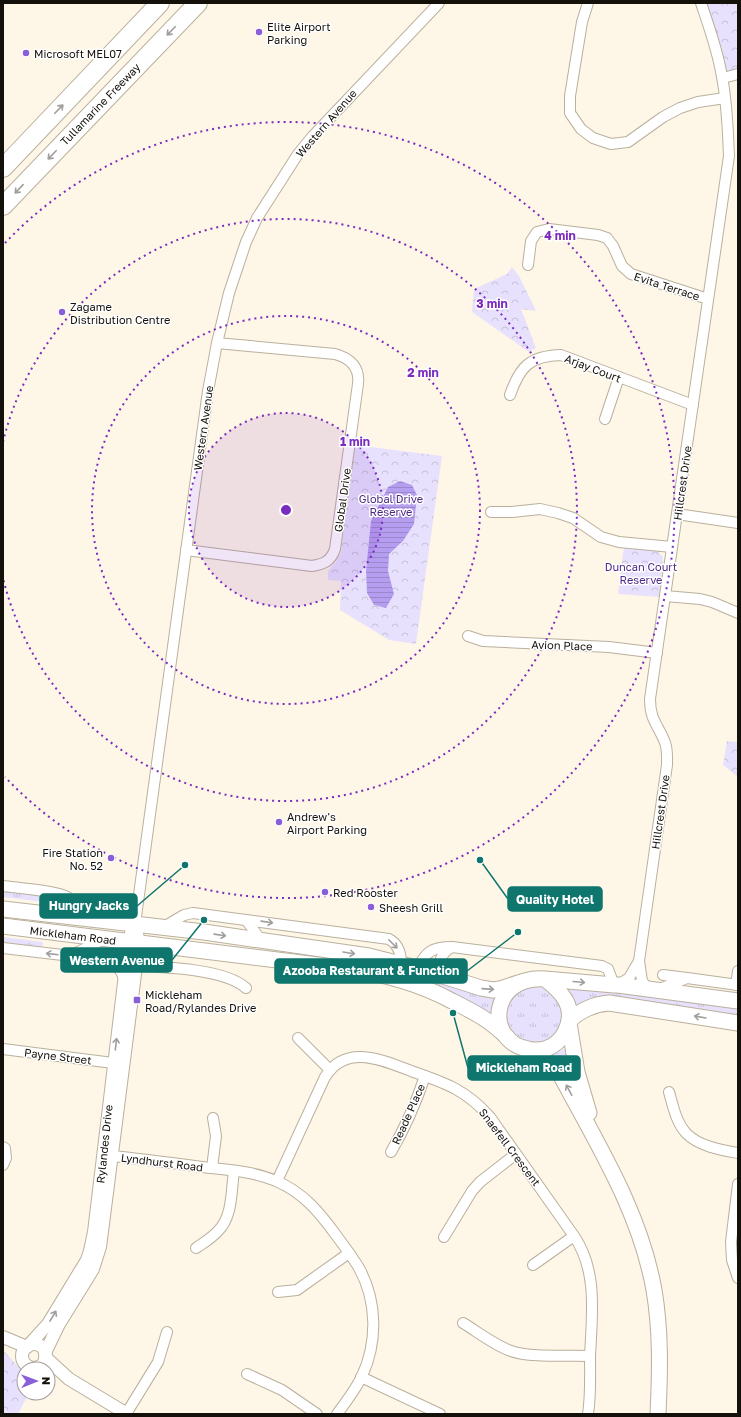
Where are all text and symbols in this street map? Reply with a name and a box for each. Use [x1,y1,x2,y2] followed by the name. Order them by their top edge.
[267,20,331,46] place label: Elite Airport Parking
[166,26,176,36] one-way arrow
[254,27,264,37] marker: Elite Airport Parking
[34,47,122,60] place label: Microsoft MEL07
[21,48,31,58] marker: Microsoft MEL07
[57,60,143,148] street label: Tullamarine Freeway
[293,86,359,160] street label: Western Avenue
[54,104,64,114] one-way arrow
[47,150,57,160] one-way arrow
[15,184,24,194] one-way arrow
[544,228,576,243] text: 4 min
[632,269,702,303] street label: Evita Terrace
[476,296,508,311] text: 3 min
[70,300,170,326] place label: Zagame Distribution Centre
[57,307,67,317] marker: Zagame Distribution Centre
[563,351,623,385] street label: Arjay Court
[407,365,439,380] text: 2 min
[191,385,215,471] street label: Western Avenue
[340,434,370,449] text: 1 min
[670,445,694,521] street label: Hillcrest Drive
[331,467,353,533] street label: Global Drive
[359,492,423,518] park label: Global Drive Reserve
[279,503,293,517] centre of rings
[605,560,677,586] park label: Duncan Court Reserve
[531,637,593,653] street label: Avion Place
[648,774,672,850] street label: Hillcrest Drive
[287,810,367,836] place label: Andrew's Airport Parking
[274,817,284,827] marker: Andrew's Airport Parking
[42,846,103,872] place label: Fire Station No. 52
[106,853,116,863] marker: Fire Station No. 52
[333,886,398,899] place label: Red Rooster
[320,887,330,897] marker: Red Rooster
[508,887,602,911] callout: Quality Hotel
[516,892,594,907] text: Quality Hotel
[40,894,137,918] callout: Hungry Jacks
[49,898,129,913] text: Hungry Jacks
[379,901,443,914] place label: Sheesh Grill
[366,902,376,912] marker: Sheesh Grill
[260,919,273,926] one-way arrow
[29,923,117,947] street label: Mickleham Road
[213,931,226,939] one-way arrow
[389,939,398,949] one-way arrow
[61,948,172,972] callout: Western Avenue
[342,949,355,957] one-way arrow
[46,950,59,957] one-way arrow
[69,953,165,968] text: Western Avenue
[275,959,467,983] callout: Azooba Restaurant & Function
[283,963,459,978] text: Azooba Restaurant & Function
[572,978,585,985] one-way arrow
[481,985,494,992] one-way arrow
[145,988,256,1014] place label: Mickleham Road/Rylandes Drive
[132,995,142,1005] marker: Mickleham Road/Rylandes Drive
[693,1013,706,1021] one-way arrow
[112,1038,119,1051] one-way arrow
[24,1045,92,1067] street label: Payne Street
[468,1056,580,1080] callout: Mickleham Road
[476,1060,572,1075] text: Mickleham Road
[389,1082,427,1146] street label: Reade Place
[565,1085,572,1097] one-way arrow
[93,1104,115,1184] street label: Rylandes Drive
[477,1106,543,1188] street label: Snaefell Crescent
[120,1151,204,1173] street label: Lyndhurst Road
[49,1311,57,1322] one-way arrow
[16,1361,56,1401] north arrow
[40,1377,53,1385] text: N

